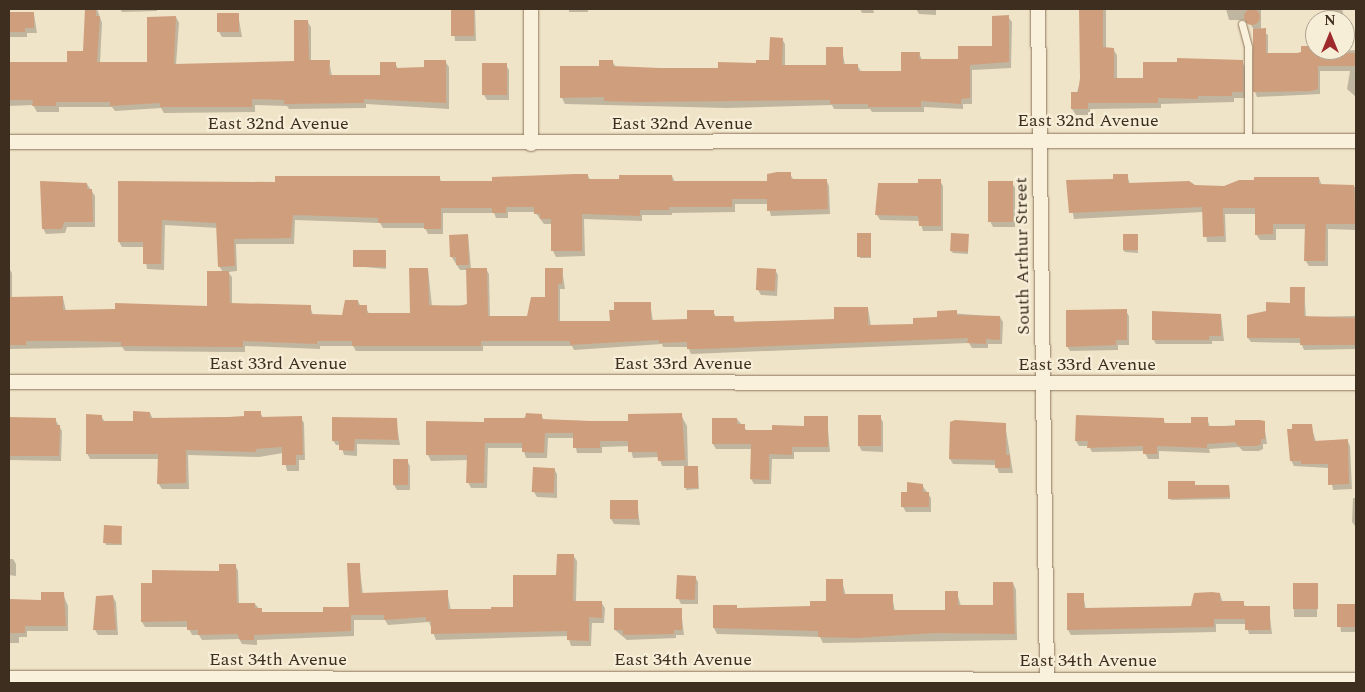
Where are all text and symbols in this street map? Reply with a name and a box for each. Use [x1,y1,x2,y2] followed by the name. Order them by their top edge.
[1305,10,1355,60] north arrow
[1324,10,1336,31] text: N
[1017,110,1159,132] street label: East 32nd Avenue
[207,113,349,135] street label: East 32nd Avenue
[611,113,753,135] street label: East 32nd Avenue
[1011,177,1035,335] street label: South Arthur Street
[209,353,347,375] street label: East 33rd Avenue
[614,353,752,375] street label: East 33rd Avenue
[1018,354,1156,376] street label: East 33rd Avenue
[209,649,347,671] street label: East 34th Avenue
[614,649,752,671] street label: East 34th Avenue
[1019,650,1157,672] street label: East 34th Avenue

